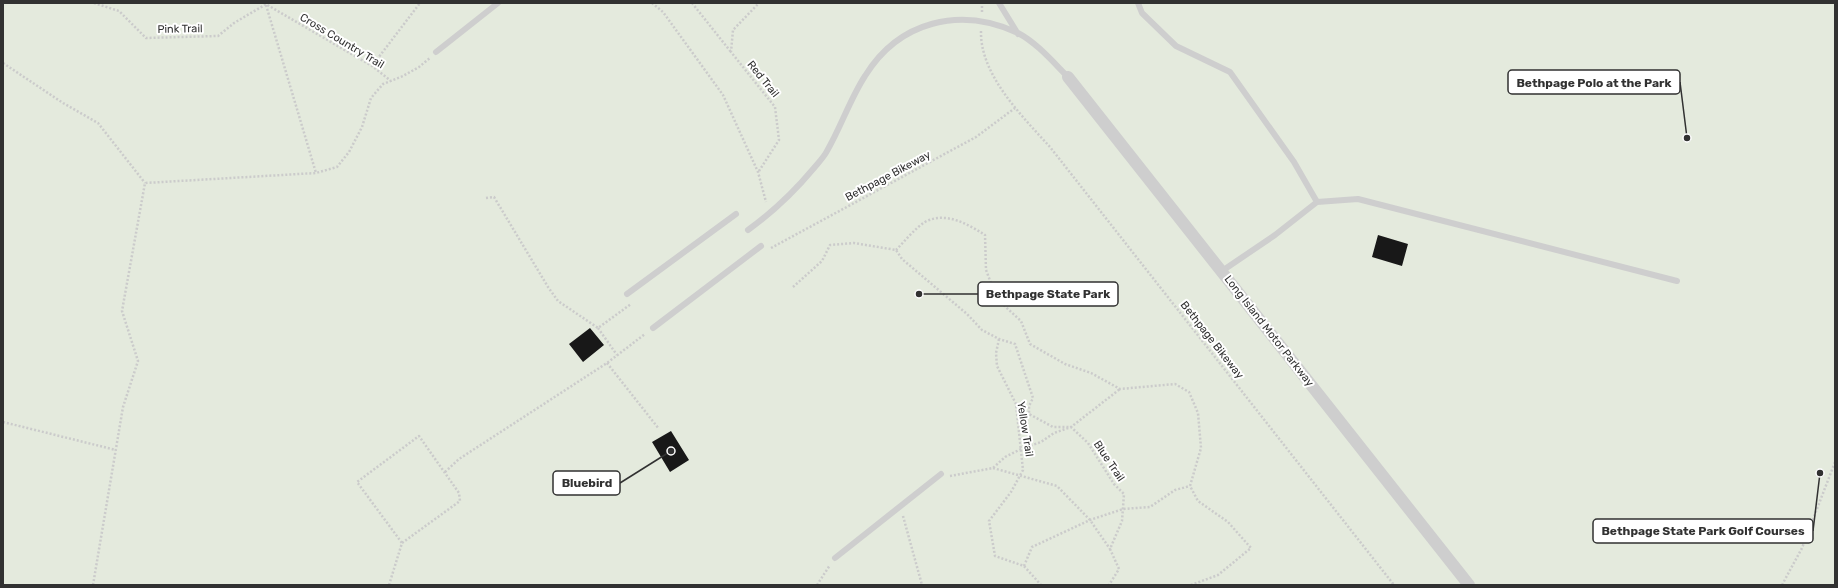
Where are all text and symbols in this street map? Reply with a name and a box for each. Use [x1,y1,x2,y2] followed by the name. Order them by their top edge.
[297,11,387,71] street label: Cross Country Trail
[157,22,203,36] street label: Pink Trail
[744,58,782,100] street label: Red Trail
[1508,70,1680,94] callout: Bethpage Polo at the Park
[1516,76,1672,90] text: Bethpage Polo at the Park
[843,148,933,204] street label: Bethpage Bikeway
[1222,273,1316,389] street label: Long Island Motor Parkway
[978,282,1118,306] callout: Bethpage State Park
[986,287,1110,301] text: Bethpage State Park
[1178,299,1246,381] street label: Bethpage Bikeway
[1014,400,1036,458] street label: Yellow Trail
[1091,438,1127,484] street label: Blue Trail
[553,471,620,495] callout: Bluebird
[562,476,612,490] text: Bluebird
[1593,519,1813,543] callout: Bethpage State Park Golf Courses
[1601,524,1805,538] text: Bethpage State Park Golf Courses

